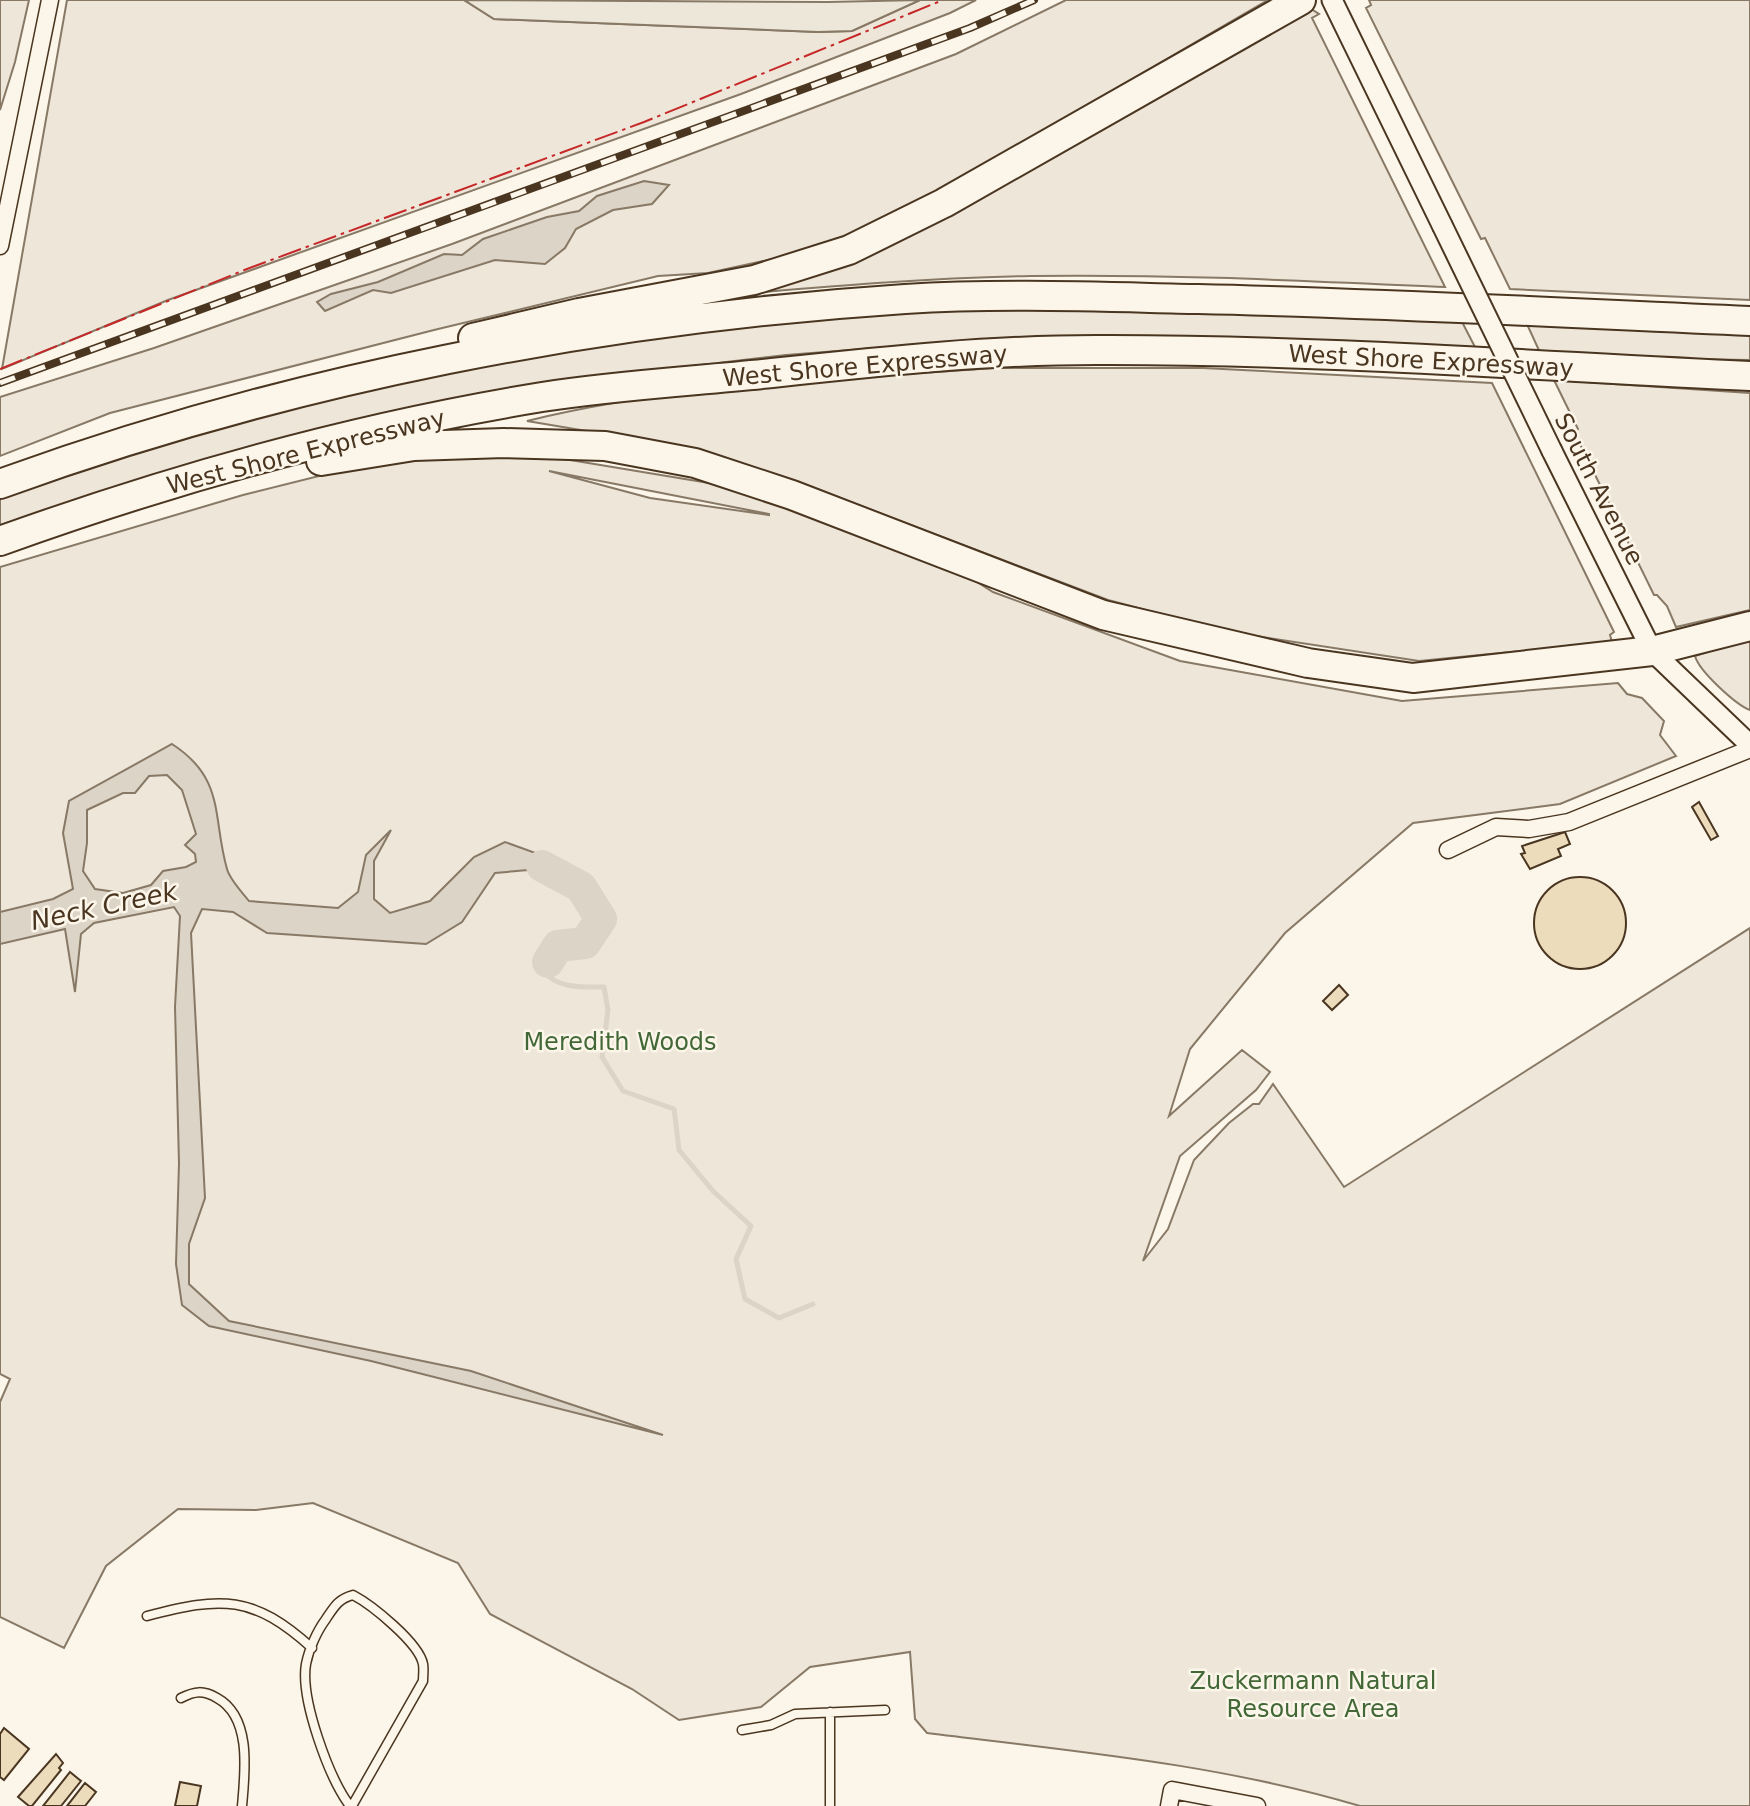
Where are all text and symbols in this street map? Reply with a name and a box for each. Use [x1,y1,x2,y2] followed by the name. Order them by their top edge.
[721,340,1009,392] street label: West Shore Expressway
[1288,340,1574,382] street label: West Shore Expressway
[164,404,448,500] street label: West Shore Expressway
[1549,408,1649,570] street label: South Avenue
[28,876,181,936] water label: Neck Creek
[523,1028,717,1056] park label: Meredith Woods
[1190,1667,1436,1723] park label: Zuckermann Natural Resource Area

